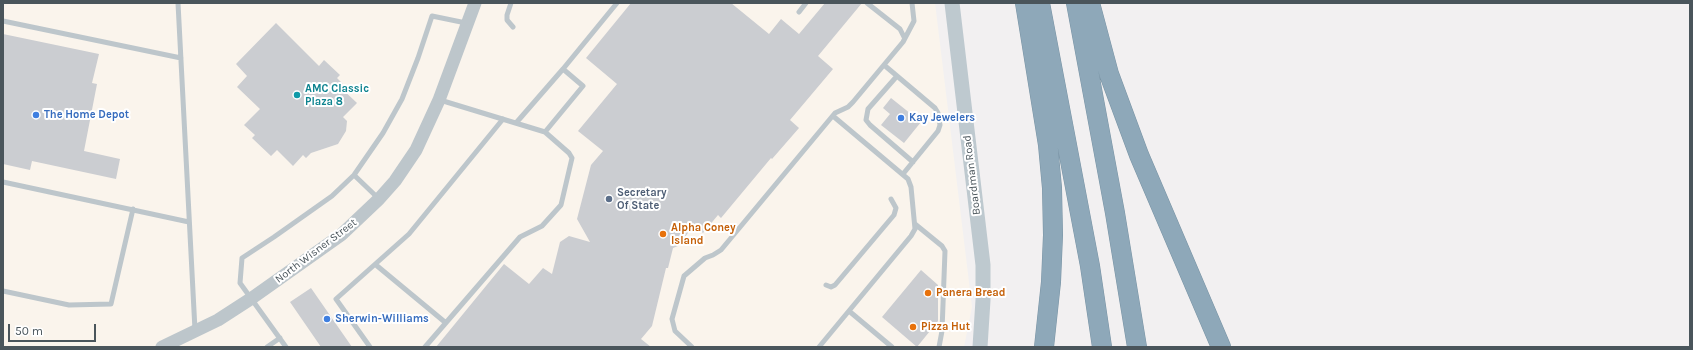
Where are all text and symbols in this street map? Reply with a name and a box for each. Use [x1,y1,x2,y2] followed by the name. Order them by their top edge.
[305,82,369,108] place label: AMC Classic Plaza 8
[292,90,302,100] marker: AMC Classic Plaza 8
[44,108,129,122] place label: The Home Depot
[31,110,41,120] marker: The Home Depot
[909,111,975,125] place label: Kay Jewelers
[896,113,906,123] marker: Kay Jewelers
[961,134,983,216] street label: Boardman Road
[617,186,666,212] place label: Secretary Of State
[604,194,614,204] marker: Secretary Of State
[273,216,359,286] street label: North Wisner Street
[671,221,735,247] place label: Alpha Coney Island
[658,229,668,239] marker: Alpha Coney Island
[936,286,1006,300] place label: Panera Bread
[923,288,933,298] marker: Panera Bread
[335,312,429,326] place label: Sherwin-Williams
[322,314,332,324] marker: Sherwin-Williams
[10,316,98,342] scale bar
[921,320,970,334] place label: Pizza Hut
[908,322,918,332] marker: Pizza Hut
[15,324,43,338] text: 50 m

